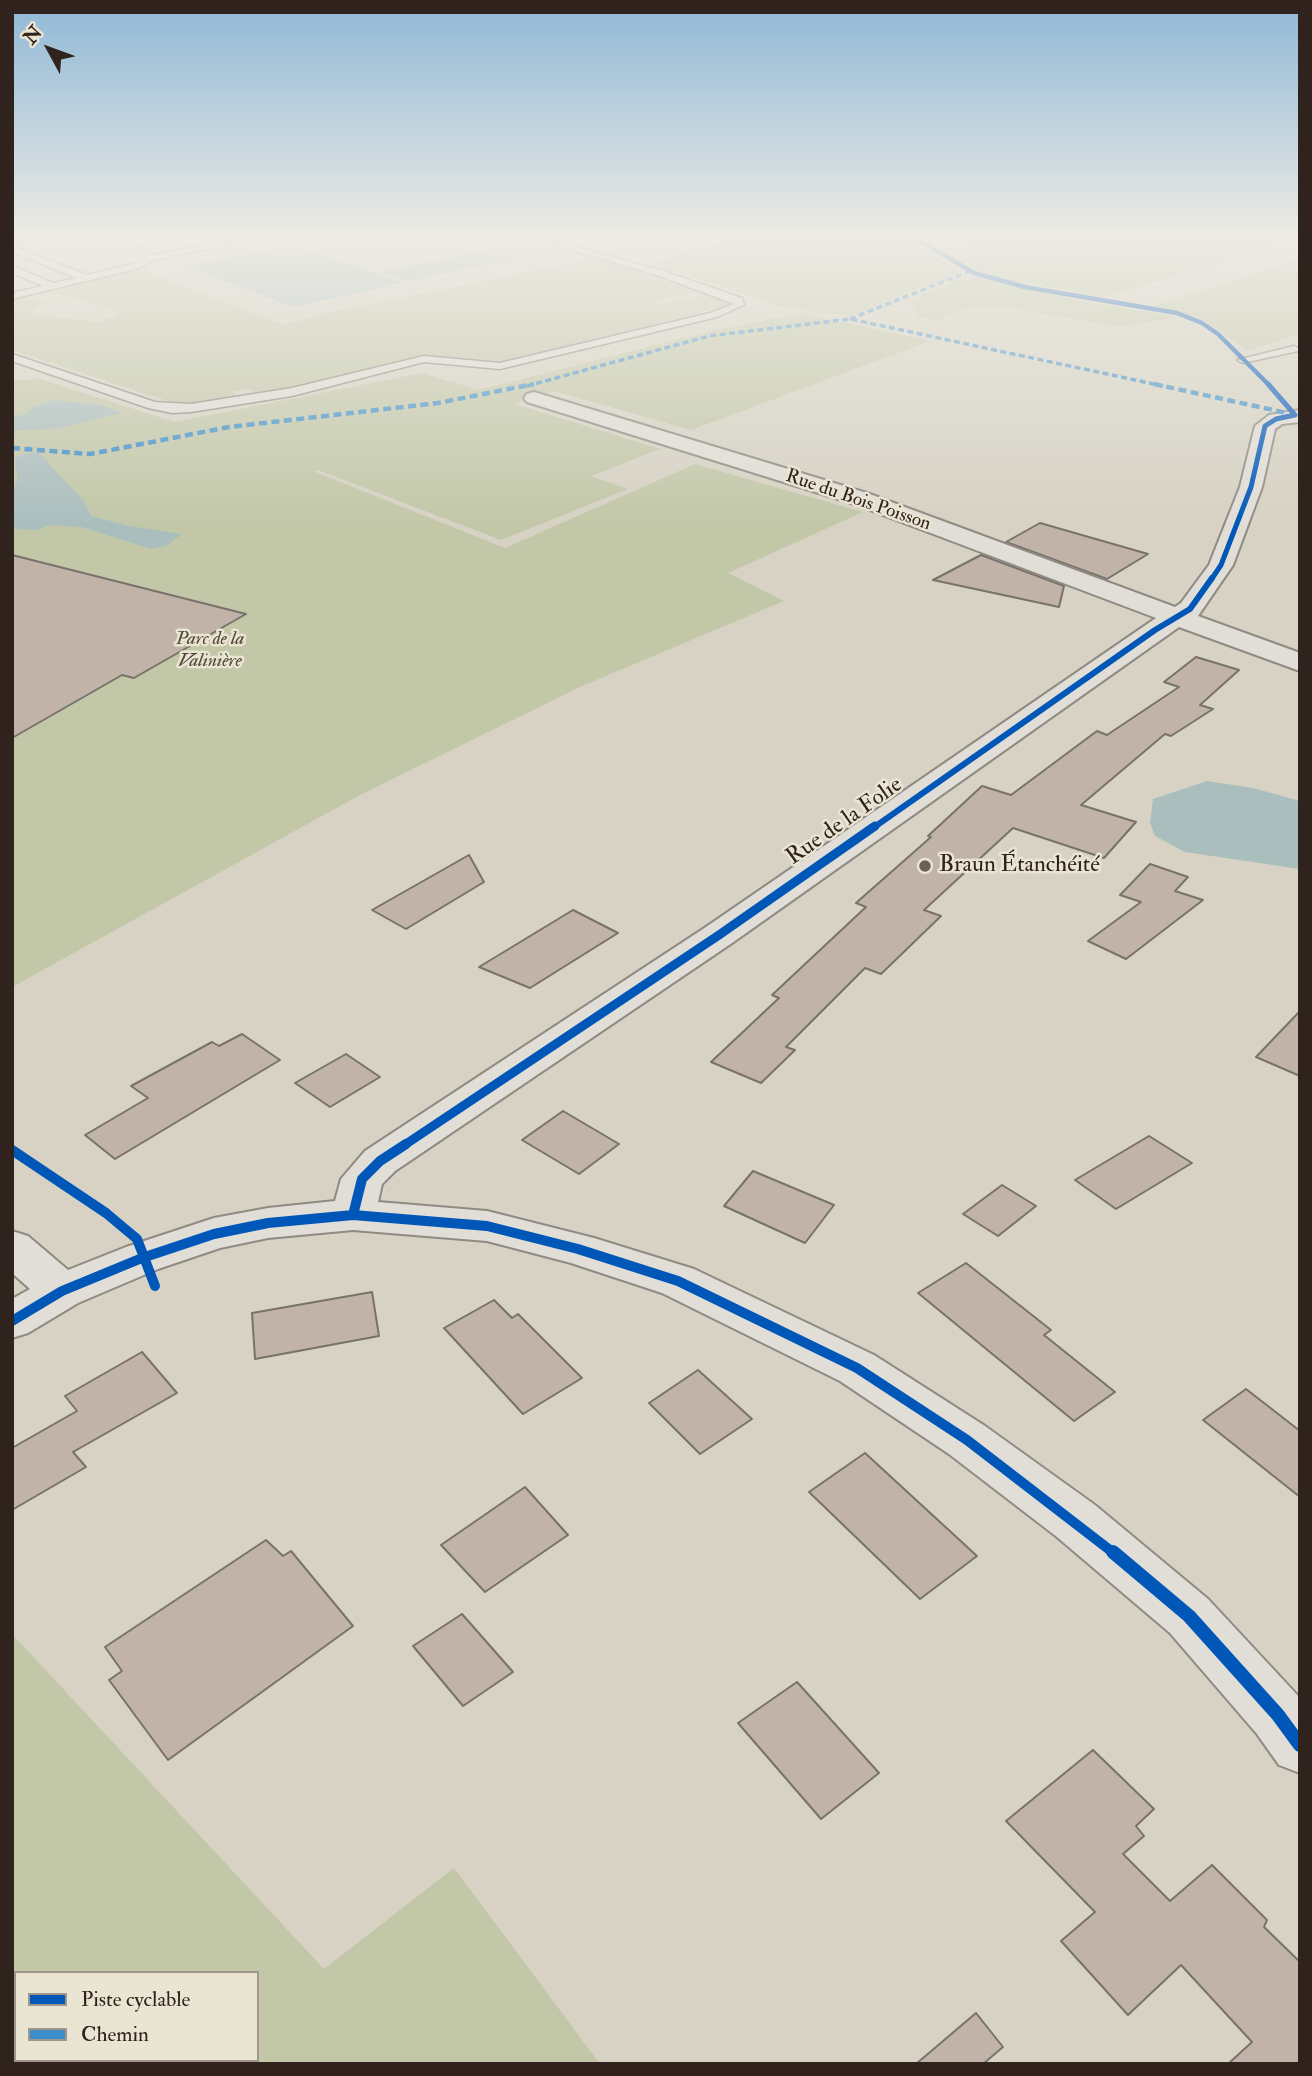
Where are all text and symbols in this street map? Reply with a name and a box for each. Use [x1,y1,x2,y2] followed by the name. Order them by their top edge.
[14,14,84,84] north arrow
[19,21,48,50] text: N
[782,465,934,537] street label: Rue du Bois Poisson
[176,629,244,673] park label: Parc de la Valinière
[782,772,908,872] street label: Rue de la Folie
[939,852,1100,880] place label: Braun Étanchéité
[917,858,933,874] marker: Braun Étanchéité
[14,1971,259,2062] legend
[81,1986,190,2013] text: Piste cyclable
[81,2021,149,2048] text: Chemin

